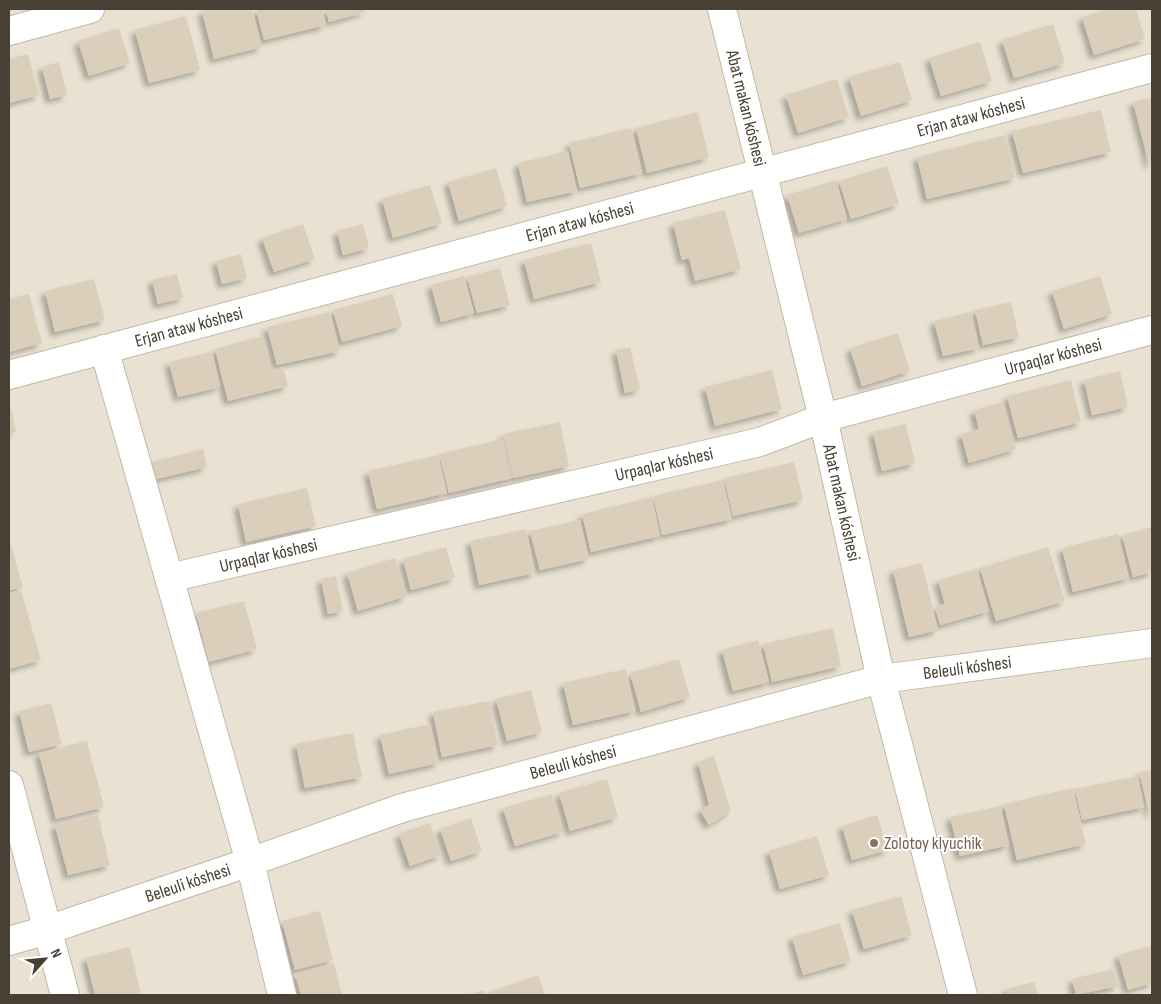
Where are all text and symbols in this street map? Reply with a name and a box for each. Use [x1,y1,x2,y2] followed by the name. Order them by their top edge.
[721,47,770,168] street label: Abat makan kóshesi
[915,93,1027,142] street label: Erjan ataw kóshesi
[524,198,636,247] street label: Erjan ataw kóshesi
[132,303,245,352] street label: Erjan ataw kóshesi
[1002,334,1104,380] street label: Urpaqlar kóshesi
[818,441,864,563] street label: Abat makan kóshesi
[613,443,715,486] street label: Urpaqlar kóshesi
[218,534,319,577] street label: Urpaqlar kóshesi
[922,652,1013,684] street label: Beleuli kóshesi
[528,741,619,784] street label: Beleuli kóshesi
[884,833,982,854] place label: Zolotoy klyuchik
[868,837,880,849] marker: Zolotoy klyuchik
[143,859,233,907] street label: Beleuli kóshesi
[20,934,70,984] north arrow
[47,946,65,961] text: N

